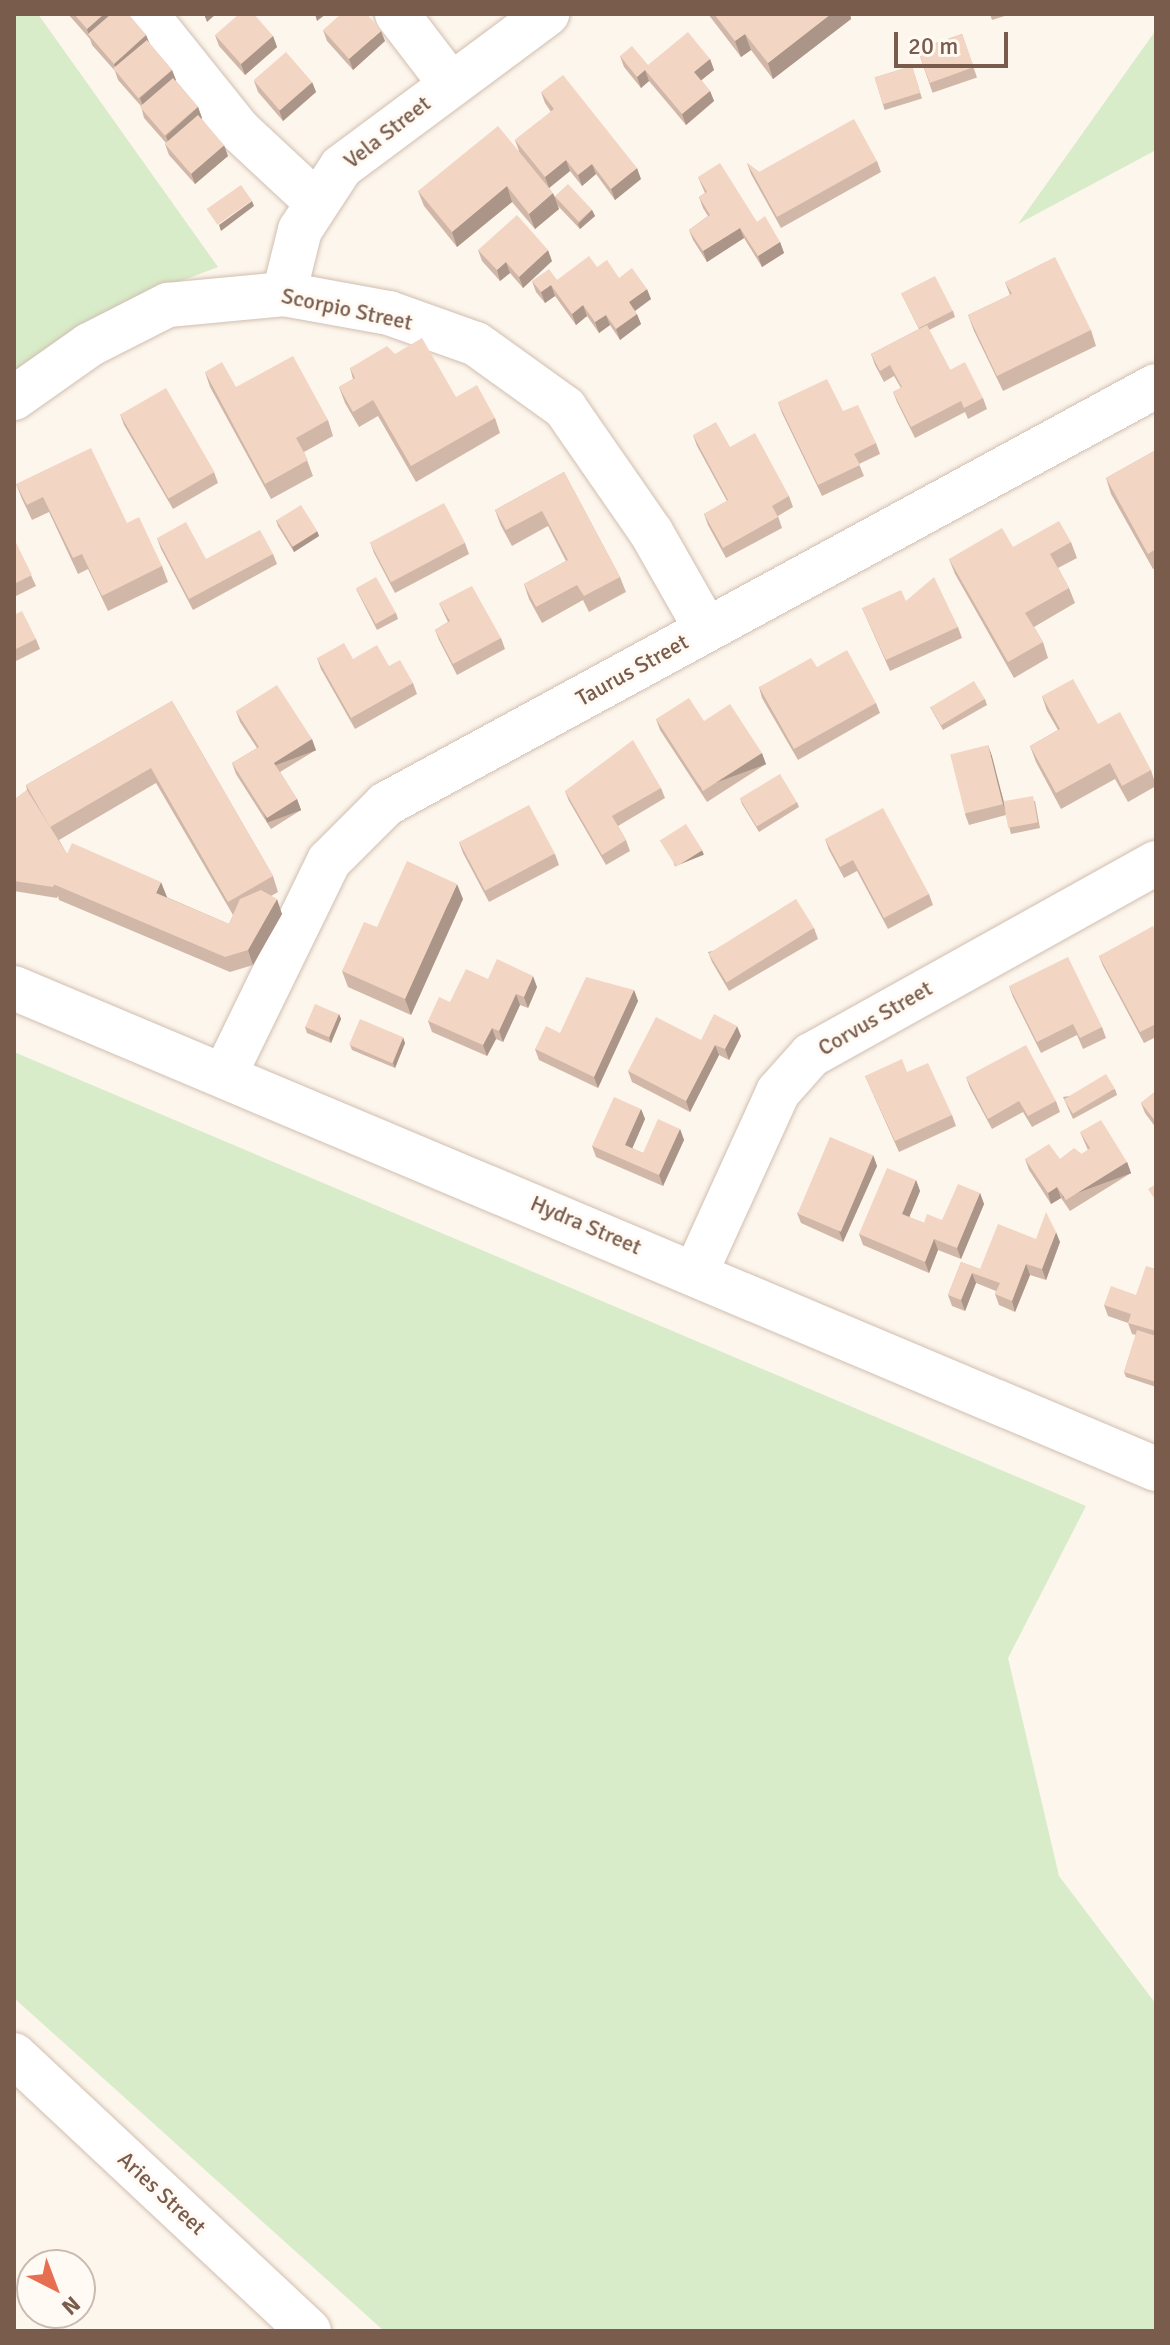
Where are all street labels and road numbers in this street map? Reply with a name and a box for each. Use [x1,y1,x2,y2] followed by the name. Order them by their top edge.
[339,90,435,174] street label: Vela Street
[279,282,415,336] street label: Scorpio Street
[571,628,693,712] street label: Taurus Street
[813,975,937,1061] street label: Corvus Street
[527,1190,645,1260] street label: Hydra Street
[113,2146,211,2240] street label: Aries Street

